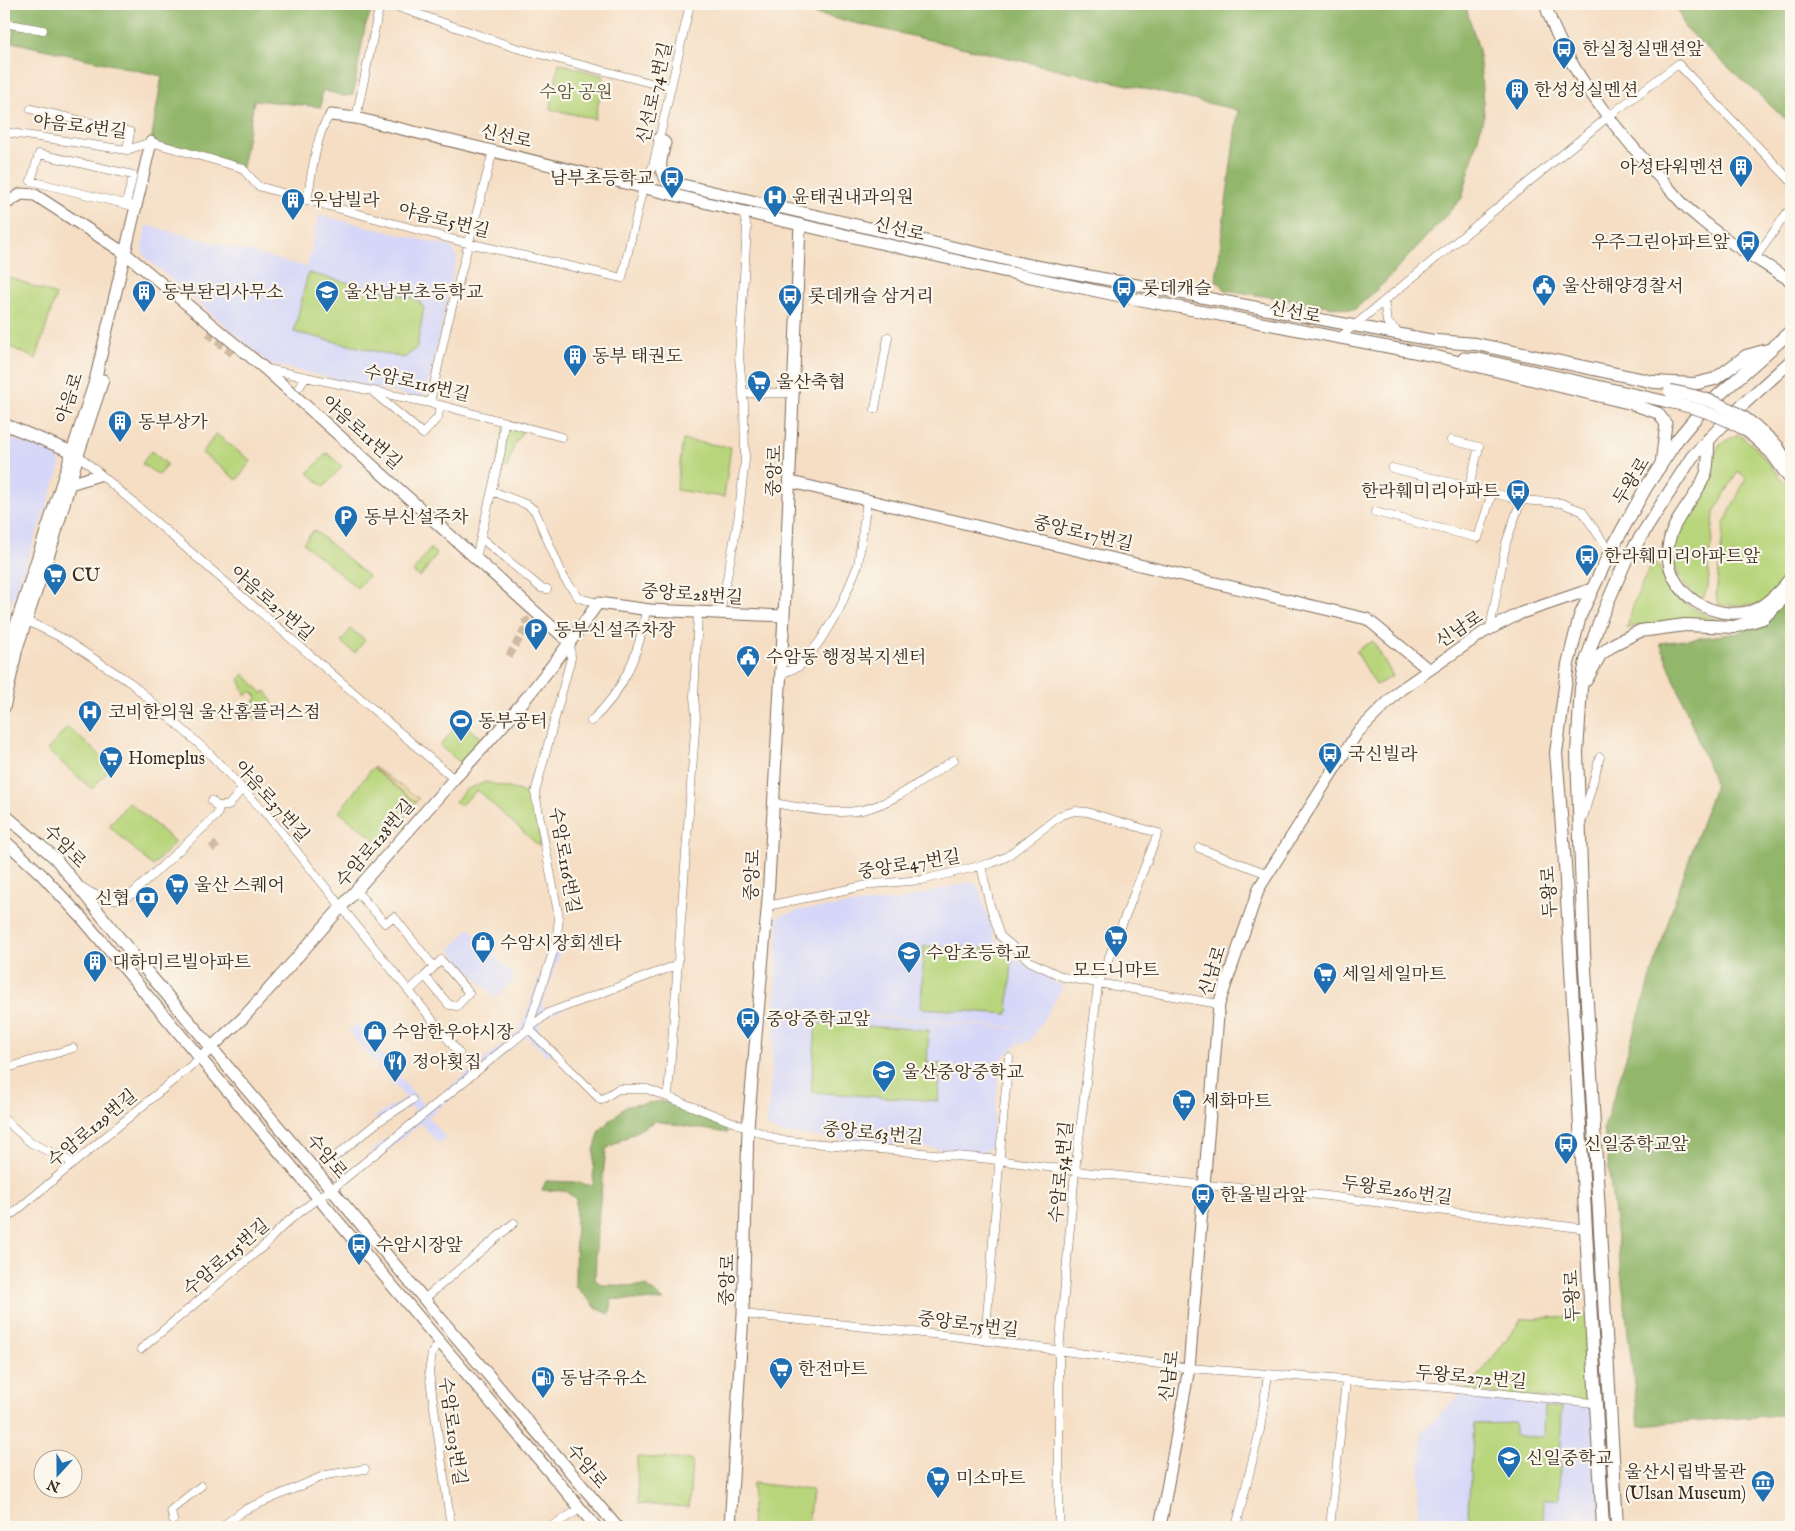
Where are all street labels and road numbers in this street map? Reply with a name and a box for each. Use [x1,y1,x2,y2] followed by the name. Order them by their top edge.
[633,40,678,147] street label: 신선로74번길
[31,110,128,145] street label: 야음로6번길
[478,120,534,155] street label: 신선로
[396,199,492,244] street label: 야음로5번길
[871,213,927,248] street label: 신선로
[1267,297,1323,330] street label: 신선로
[361,361,472,408] street label: 수암로116번길
[51,370,89,427] street label: 야음로
[316,391,406,475] street label: 야음로11번길
[763,445,788,498] street label: 중앙로
[1609,454,1656,510] street label: 두왕로
[1030,512,1135,557] street label: 중앙로17번길
[224,561,318,647] street label: 야음로27번길
[640,580,744,611] street label: 중앙로28번길
[1432,606,1488,654] street label: 신남로
[228,756,314,848] street label: 야음로37번길
[332,795,421,893] street label: 수암로128번길
[543,805,584,915] street label: 수암로116번길
[38,820,90,874] street label: 수암로
[856,846,962,885] street label: 중앙로47번길
[741,848,766,902] street label: 중앙로
[1538,865,1563,919] street label: 두왕로
[1194,943,1232,1000] street label: 신남로
[43,1085,142,1173] street label: 수암로129번길
[821,1119,924,1150] street label: 중앙로63번길
[1046,1120,1079,1224] street label: 수암로54번길
[300,1130,351,1184] street label: 수암로
[1340,1172,1454,1211] street label: 두왕로260번길
[179,1214,275,1302] street label: 수암로115번길
[716,1254,741,1307] street label: 중앙로
[1561,1269,1586,1322] street label: 두왕로
[916,1308,1020,1343] street label: 중앙로75번길
[1155,1349,1186,1404] street label: 신남로
[1414,1362,1528,1395] street label: 두왕로272번길
[433,1376,470,1487] street label: 수암로103번길
[560,1440,611,1494] street label: 수암로

